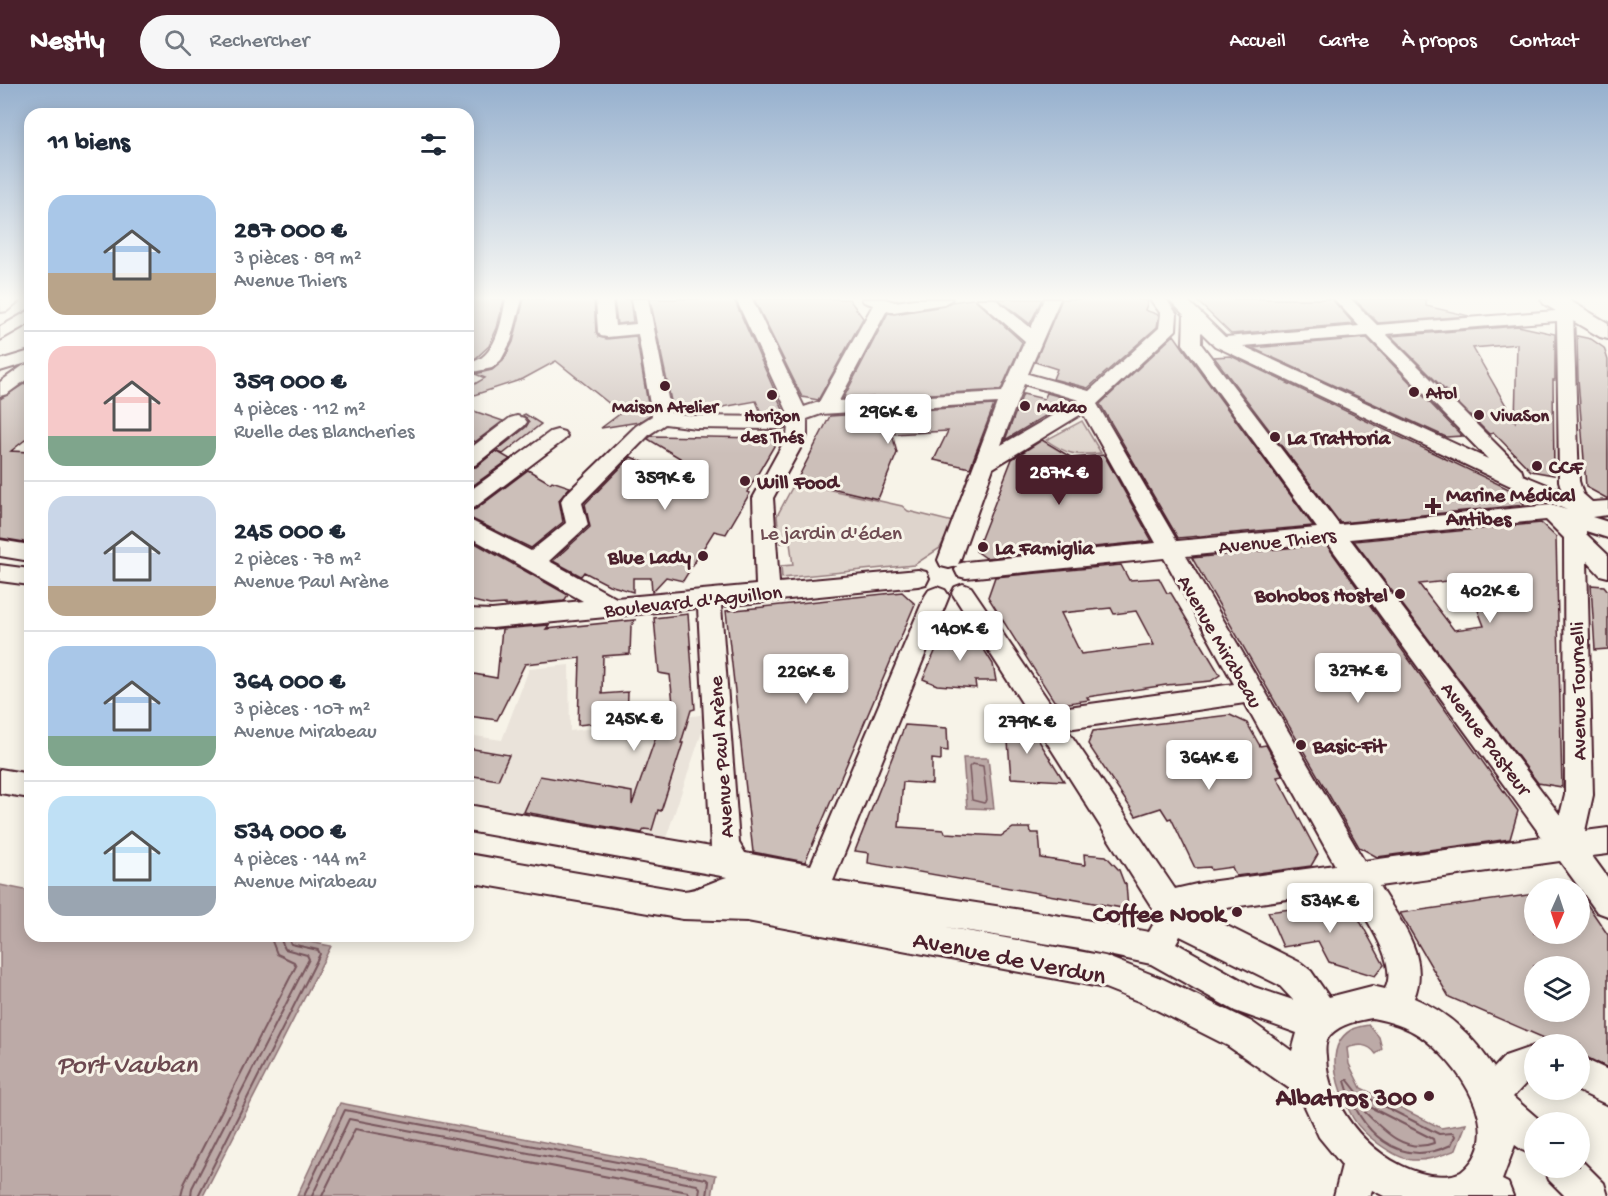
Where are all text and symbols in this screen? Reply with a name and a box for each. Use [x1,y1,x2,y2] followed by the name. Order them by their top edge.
[140,15,560,69] search box
[30,26,104,59] text: Nestly
[161,26,194,59] icon: search
[209,29,309,55] text: Rechercher
[1229,30,1286,55] text: Accueil
[1319,30,1369,55] text: Carte
[1402,30,1477,55] text: À propos
[1510,30,1578,55] text: Contact
[417,128,450,161] icon: filters
[48,129,130,160] text: 11 biens
[234,217,347,248] text: 287 000 €
[96,219,168,291] icon: home
[234,248,362,271] text: 3 pièces · 89 m²
[234,271,346,294] text: Avenue Thiers
[234,368,346,399] text: 359 000 €
[96,370,168,442] icon: home
[658,379,672,393] marker: Maison Atelier
[1425,384,1457,405] place label: Atol
[1407,385,1421,399] marker: Atol
[765,388,779,402] marker: Horizon des Thés
[839,394,937,445] pin: 296K €
[612,398,721,419] place label: Maison Atelier
[1037,398,1088,419] place label: Makao
[234,399,366,422] text: 4 pièces · 112 m²
[1018,399,1032,413] marker: Makao
[859,402,917,425] text: 296K €
[740,407,805,449] place label: Horizon des Thés
[1490,407,1550,428] place label: VivaSon
[1472,408,1486,422] marker: VivaSon
[234,422,414,445] text: Ruelle des Blancheries
[1287,428,1392,453] place label: La Trattoria
[1268,430,1282,444] marker: La Trattoria
[1010,455,1108,506] pin: 287K €
[1548,457,1585,482] place label: CCF
[1530,459,1544,473] marker: CCF
[616,460,714,511] pin: 359K €
[1030,463,1088,486] text: 287K €
[636,468,694,491] text: 359K €
[756,472,841,497] place label: Will Food
[738,474,752,488] marker: Will Food
[1445,485,1576,534] place label: Marine Médical Antibes
[1424,497,1442,515] marker: Marine Médical Antibes
[234,518,345,549] text: 245 000 €
[96,520,168,592] icon: home
[760,523,902,548] park label: Le jardin d'éden
[1217,525,1339,562] street label: Avenue Thiers
[995,538,1095,563] place label: La Famiglia
[976,540,990,554] marker: La Famiglia
[607,547,692,572] place label: Blue Lady
[234,549,362,572] text: 2 pièces · 78 m²
[696,549,710,563] marker: Blue Lady
[234,572,389,595] text: Avenue Paul Arène
[1170,572,1266,714] street label: Avenue Mirabeau
[1441,573,1539,624] pin: 402K €
[1461,581,1519,604] text: 402K €
[602,582,784,625] street label: Boulevard d'Aguillon
[1254,585,1388,610] place label: Bohobos Hostel
[1393,587,1407,601] marker: Bohobos Hostel
[911,611,1009,662] pin: 140K €
[932,619,988,642] text: 140K €
[1567,621,1594,761] street label: Avenue Tournelli
[1309,653,1407,704] pin: 327K €
[757,654,855,705] pin: 226K €
[1329,661,1387,684] text: 327K €
[777,662,835,685] text: 226K €
[234,668,345,699] text: 364 000 €
[96,670,168,742] icon: home
[705,674,742,839] street label: Avenue Paul Arène
[1433,678,1536,803] street label: Avenue Pasteur
[234,699,371,722] text: 3 pièces · 107 m²
[585,701,683,752] pin: 245K €
[978,704,1076,755] pin: 279K €
[605,709,663,732] text: 245K €
[998,712,1056,735] text: 279K €
[234,722,377,745] text: Avenue Mirabeau
[1312,736,1388,761] place label: Basic-Fit
[1294,738,1308,752] marker: Basic-Fit
[1160,740,1258,791] pin: 364K €
[1180,748,1238,771] text: 364K €
[234,818,346,849] text: 534 000 €
[96,820,168,892] icon: home
[234,849,367,872] text: 4 pièces · 144 m²
[234,872,377,895] text: Avenue Mirabeau
[1524,878,1590,944] north arrow
[1524,878,1590,1178] map controls
[1281,883,1379,934] pin: 534K €
[1301,891,1359,914] text: 534K €
[1093,901,1228,932] place label: Coffee Nook
[1230,905,1244,919] marker: Coffee Nook
[910,926,1109,994] street label: Avenue de Verdun
[1524,956,1590,1022] button: layers
[1524,1034,1590,1100] button: +
[57,1051,198,1083] water label: Port Vauban
[1275,1085,1417,1116] place label: Albatros 300
[1422,1089,1436,1103] marker: Albatros 300
[1524,1112,1590,1178] button: −

